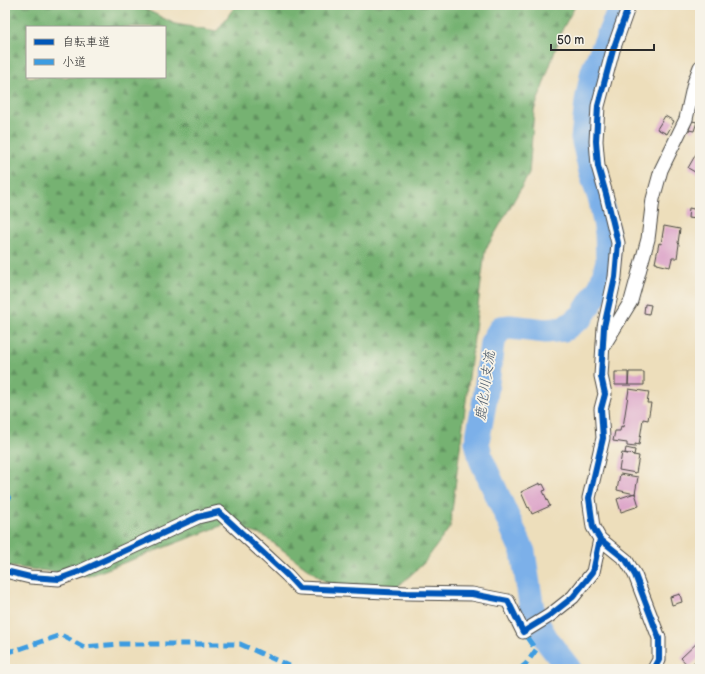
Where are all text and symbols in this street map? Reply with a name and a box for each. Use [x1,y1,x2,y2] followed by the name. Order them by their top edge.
[26,26,166,78] legend
[551,26,654,52] scale bar
[557,33,584,48] text: 50 m
[62,35,110,50] text: 自転車道
[62,55,86,70] text: 小道
[472,349,498,422] water label: 鹿化川支流

